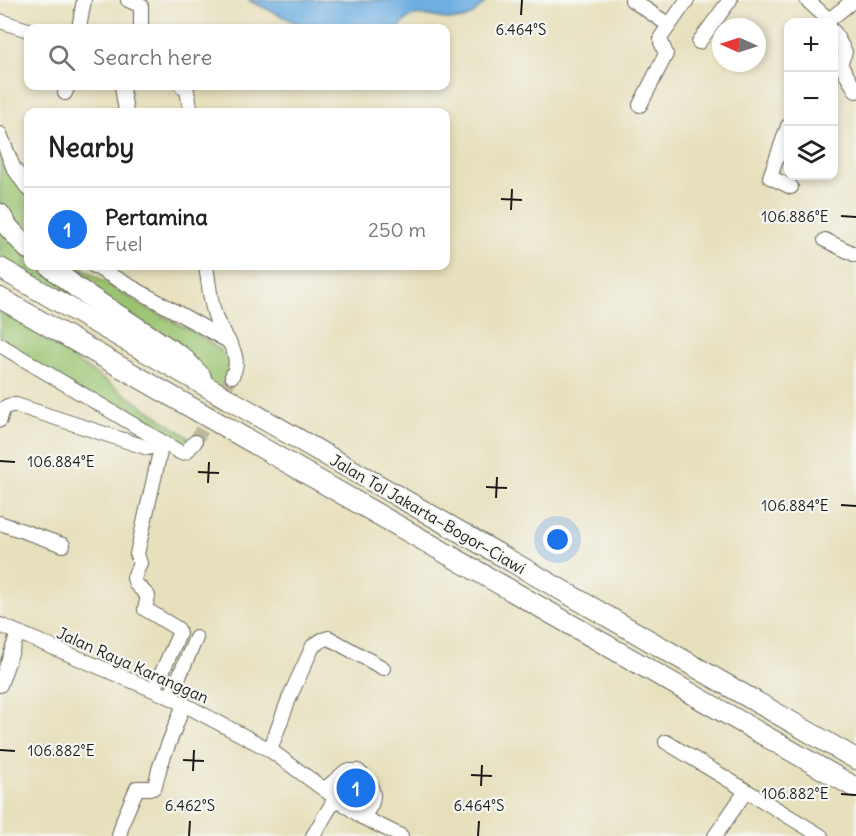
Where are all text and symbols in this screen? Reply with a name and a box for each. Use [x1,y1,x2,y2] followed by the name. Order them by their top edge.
[712,18,766,72] north arrow
[784,18,838,180] map controls
[784,18,838,72] button: +
[496,20,546,39] text: 6.464°S
[24,24,450,90] search box
[45,41,78,74] icon: search
[93,43,212,71] text: Search here
[784,72,838,126] button: −
[784,126,838,180] button: layers
[48,131,134,164] text: Nearby
[105,203,208,231] text: Pertamina
[761,207,829,226] text: 106.886°E
[64,217,71,242] text: 1
[368,217,426,242] text: 250 m
[105,231,142,256] text: Fuel
[327,450,529,578] street label: Jalan Tol Jakarta–Bogor–Ciawi
[27,452,95,471] text: 106.884°E
[761,496,829,515] text: 106.884°E
[543,525,572,554] your location
[54,622,212,708] street label: Jalan Raya Karanggan
[28,741,95,760] text: 106.882°E
[336,766,376,810] pin: 1
[762,784,829,803] text: 106.882°E
[165,796,215,815] text: 6.462°S
[454,796,504,815] text: 6.464°S

